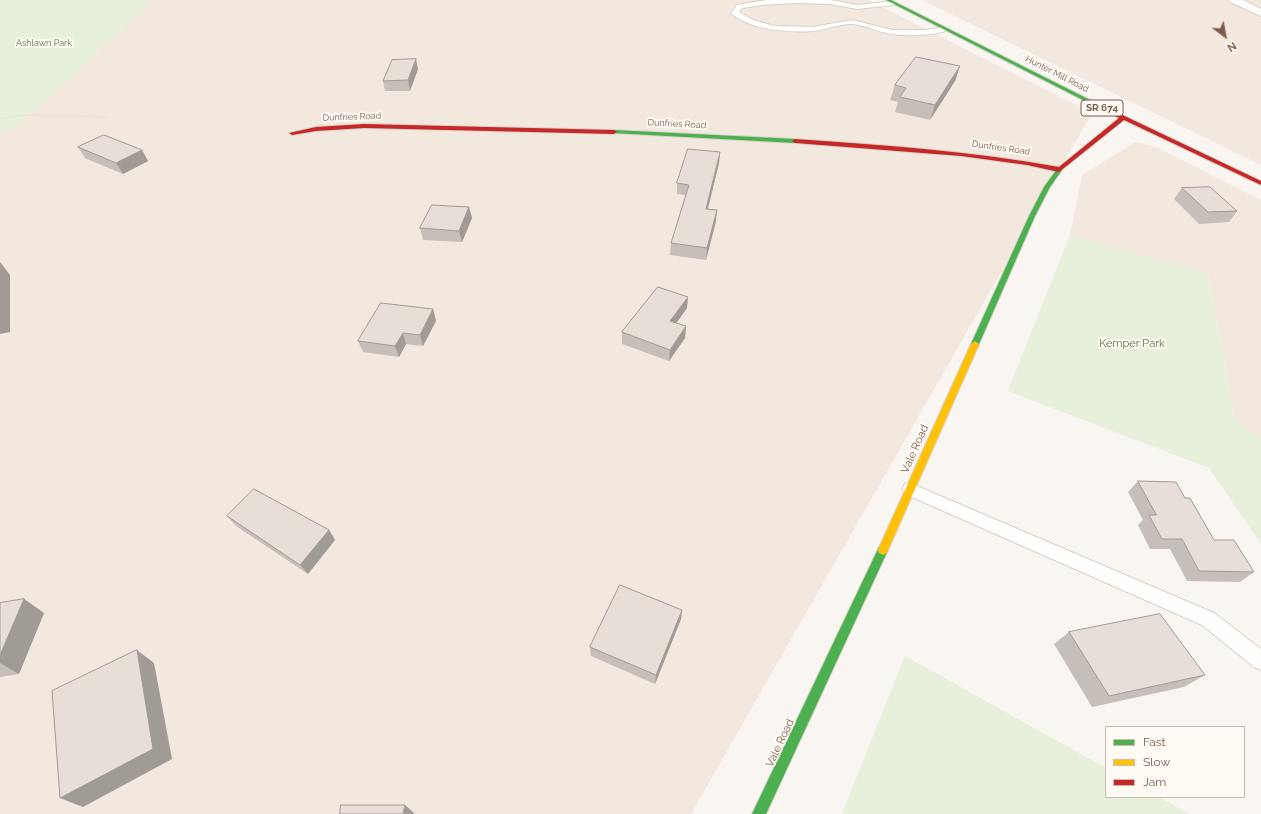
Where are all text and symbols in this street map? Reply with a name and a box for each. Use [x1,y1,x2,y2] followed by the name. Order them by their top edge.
[1205,16,1245,56] north arrow
[16,38,72,48] park label: Ashlawn Park
[1225,39,1239,54] text: N
[1024,53,1090,95] street label: Hunter Mill Road
[1081,100,1123,116] road number: SR 674
[323,111,381,123] street label: Dunfries Road
[647,117,707,131] street label: Dunfries Road
[971,139,1031,157] street label: Dunfries Road
[1099,337,1165,351] park label: Kemper Park
[898,423,932,475] street label: Vale Road
[763,717,797,769] street label: Vale Road
[1105,726,1245,798] legend
[1143,735,1166,749] text: Fast
[1143,755,1170,769] text: Slow
[1143,775,1166,789] text: Jam

